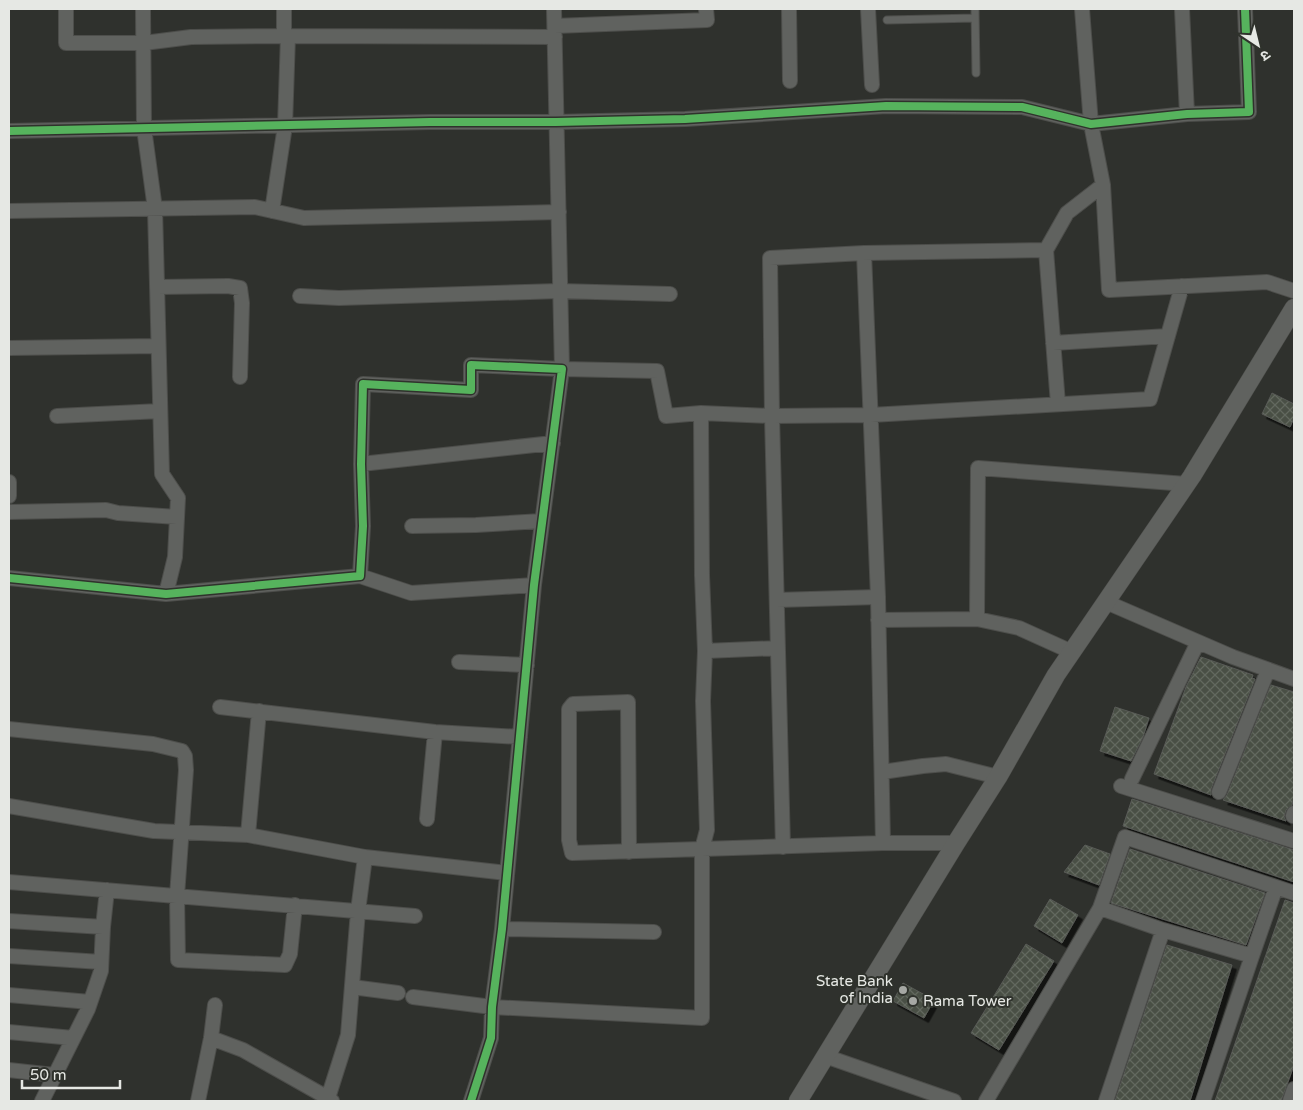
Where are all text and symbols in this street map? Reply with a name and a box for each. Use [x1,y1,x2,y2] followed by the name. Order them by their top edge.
[1233,20,1283,70] north arrow
[1256,46,1273,65] text: उ
[816,972,893,1007] place label: State Bank of India
[897,984,909,996] marker: State Bank of India
[923,992,1012,1010] place label: Rama Tower
[907,995,919,1007] marker: Rama Tower
[22,1058,120,1090] scale bar
[30,1066,67,1084] text: 50 m

